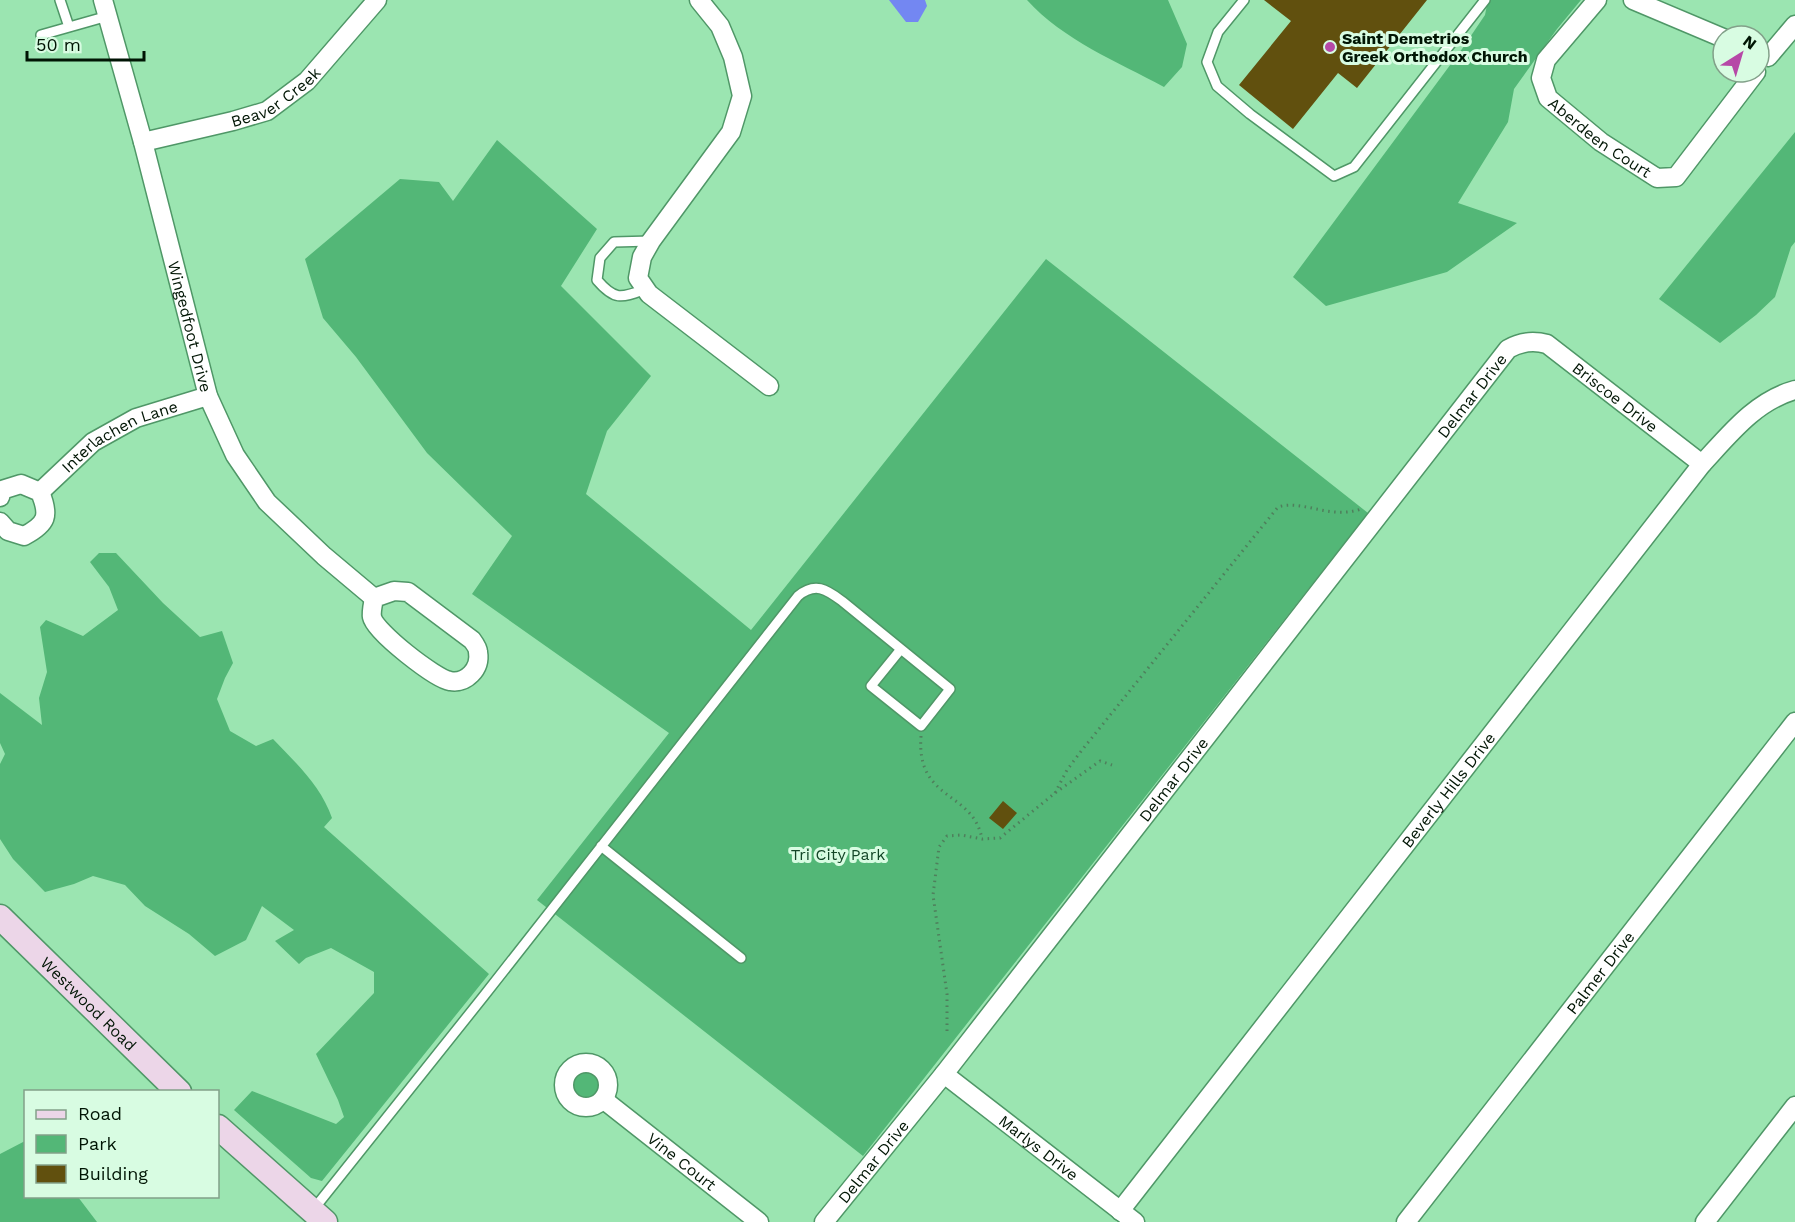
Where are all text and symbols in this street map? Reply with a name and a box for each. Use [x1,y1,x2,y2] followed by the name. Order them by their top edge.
[27,24,144,62] scale bar
[1711,24,1771,84] north arrow
[1342,29,1528,66] place label: Saint Demetrios Greek Orthodox Church
[1739,31,1760,54] text: N
[36,34,81,55] text: 50 m
[1323,40,1337,54] marker: Saint Demetrios Greek Orthodox Church
[229,63,324,131] street label: Beaver Creek
[1545,93,1655,182] street label: Aberdeen Court
[164,259,216,394] street label: Wingedfoot Drive
[1433,350,1510,442] street label: Delmar Drive
[1569,358,1662,436] street label: Briscoe Drive
[57,396,180,476] street label: Interlachen Lane
[1397,728,1499,851] street label: Beverly Hills Drive
[1135,733,1212,825] street label: Delmar Drive
[791,845,885,864] park label: Tri City Park
[1562,927,1638,1018] street label: Palmer Drive
[37,953,140,1055] street label: Westwood Road
[24,1090,219,1198] legend
[78,1103,122,1124] text: Road
[995,1111,1082,1184] street label: Marlys Drive
[834,1116,912,1207] street label: Delmar Drive
[644,1128,720,1194] street label: Vine Court
[78,1133,117,1154] text: Park
[78,1163,148,1184] text: Building

